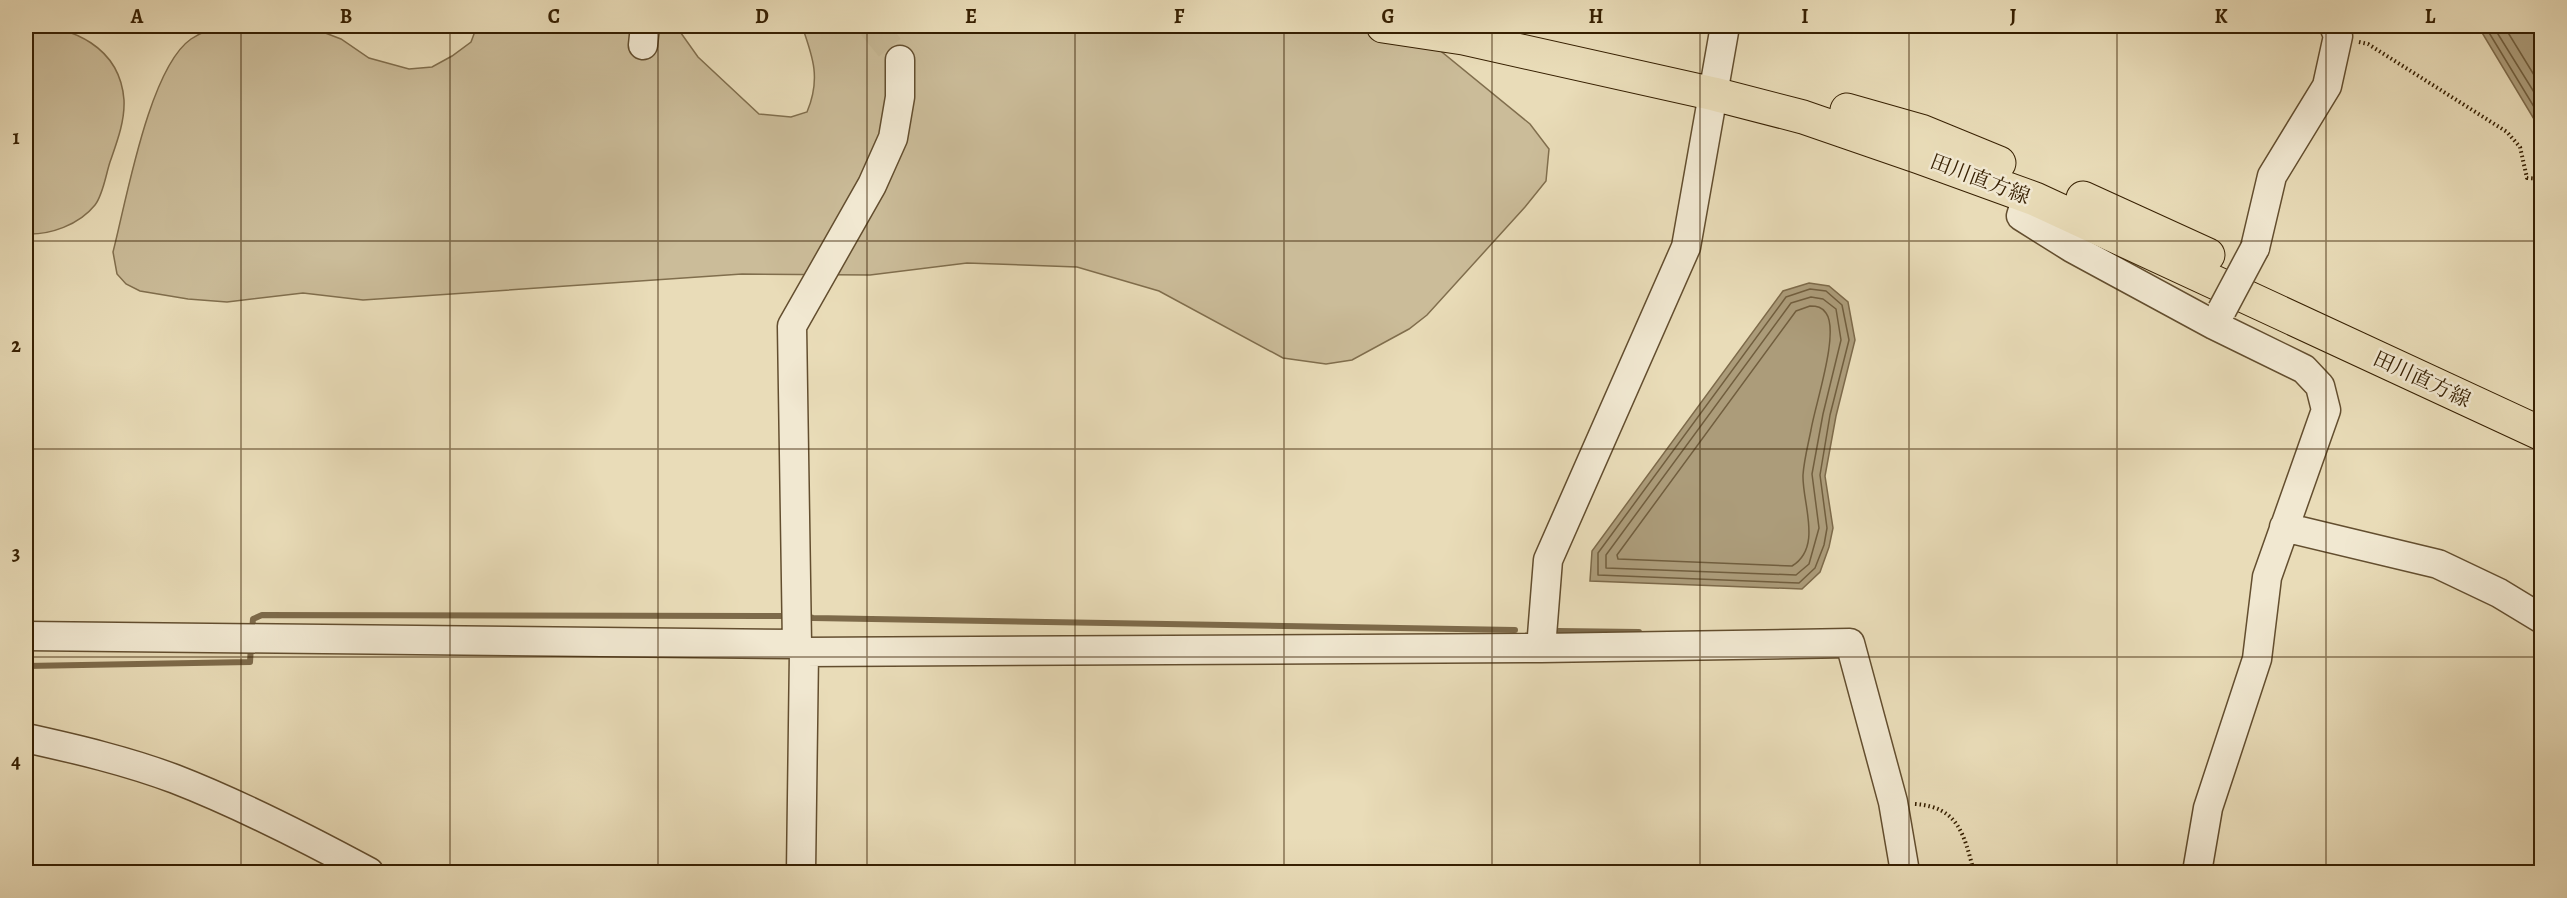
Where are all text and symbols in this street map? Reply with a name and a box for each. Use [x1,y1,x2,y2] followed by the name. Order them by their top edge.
[130,3,144,30] text: A
[340,3,352,30] text: B
[548,3,560,30] text: C
[755,3,769,30] text: D
[965,3,977,30] text: E
[1174,3,1185,30] text: F
[1381,3,1395,30] text: G
[1589,3,1604,30] text: H
[1801,3,1809,30] text: I
[2010,3,2017,30] text: J
[2214,3,2228,30] text: K
[2425,3,2436,30] text: L
[12,124,20,151] text: 1
[1926,147,2034,211] street label: 田川直方線
[11,332,21,359] text: 2
[2369,344,2475,414] street label: 田川直方線
[12,540,20,567] text: 3
[11,748,21,775] text: 4

